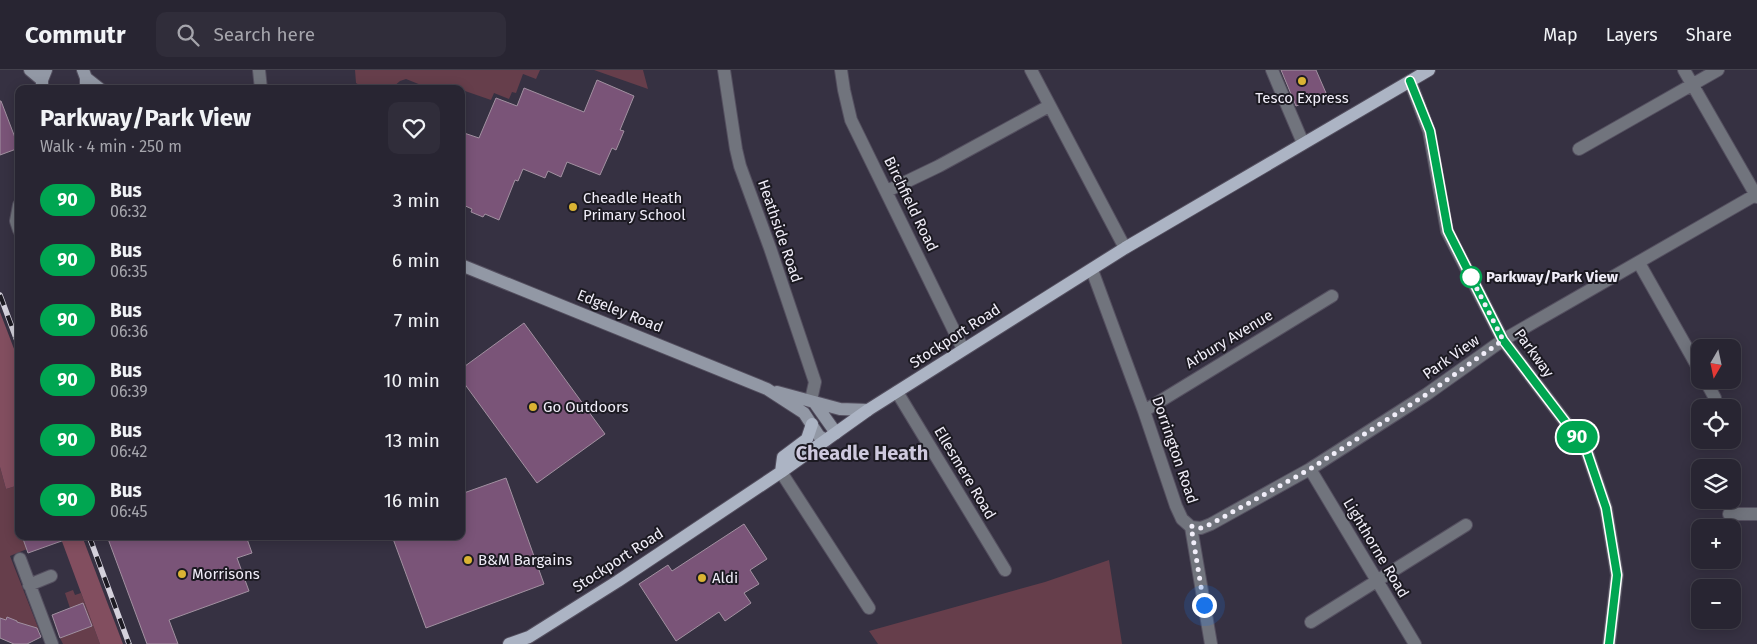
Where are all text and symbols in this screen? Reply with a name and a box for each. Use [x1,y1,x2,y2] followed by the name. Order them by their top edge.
[156,12,506,57] search box
[25,21,126,49] text: Commutr
[174,21,202,49] icon: search
[214,23,315,46] text: Search here
[1543,24,1578,46] text: Map
[1606,24,1658,46] text: Layers
[1686,24,1732,46] text: Share
[1296,75,1308,87] marker: Tesco Express
[1255,89,1349,107] place label: Tesco Express
[388,102,440,154] button: heart
[40,104,251,132] text: Parkway/Park View
[40,137,182,156] text: Walk · 4 min · 250 m
[880,154,942,254] street label: Birchfield Road
[754,177,806,285] street label: Heathside Road
[110,179,142,202] text: Bus
[57,189,78,211] text: 90
[393,189,440,212] text: 3 min
[583,189,686,224] place label: Cheadle Heath Primary School
[567,201,579,213] marker: Cheadle Heath Primary School
[110,202,147,221] text: 06:32
[110,239,142,262] text: Bus
[57,249,78,271] text: 90
[392,249,440,272] text: 6 min
[110,262,147,281] text: 06:35
[1460,266,1482,288] marker: Parkway/Park View
[1486,268,1619,286] place label: Parkway/Park View
[575,286,665,336] street label: Edgeley Road
[110,299,142,322] text: Bus
[906,300,1004,372] street label: Stockport Road
[1182,306,1276,372] street label: Arbury Avenue
[57,309,78,331] text: 90
[394,309,440,332] text: 7 min
[110,322,148,341] text: 06:36
[1510,325,1558,381] street label: Parkway
[1419,331,1483,383] street label: Park View
[1691,339,1741,389] north arrow
[1691,339,1741,629] map controls
[110,359,142,382] text: Bus
[57,369,78,391] text: 90
[383,369,440,392] text: 10 min
[110,382,148,401] text: 06:39
[1148,394,1202,506] street label: Dorrington Road
[543,398,629,416] place label: Go Outdoors
[1691,399,1741,449] button: locate
[527,401,539,413] marker: Go Outdoors
[110,419,142,442] text: Bus
[1554,421,1600,453] line badge: 90
[930,423,1000,523] street label: Ellesmere Road
[1567,426,1587,448] text: 90
[57,429,78,451] text: 90
[384,429,440,452] text: 13 min
[796,441,928,465] district label: Cheadle Heath
[110,442,147,461] text: 06:42
[1691,459,1741,509] button: layers
[110,479,142,502] text: Bus
[57,489,78,511] text: 90
[384,489,440,512] text: 16 min
[1339,495,1413,601] street label: Lighthorne Road
[110,502,148,521] text: 06:45
[1691,519,1741,569] button: +
[569,524,667,596] street label: Stockport Road
[478,551,572,569] place label: B&M Bargains
[462,554,474,566] marker: B&M Bargains
[192,565,260,583] place label: Morrisons
[176,568,188,580] marker: Morrisons
[712,569,738,587] place label: Aldi
[696,572,708,584] marker: Aldi
[1691,579,1741,629] button: −
[1192,593,1217,618] your location

